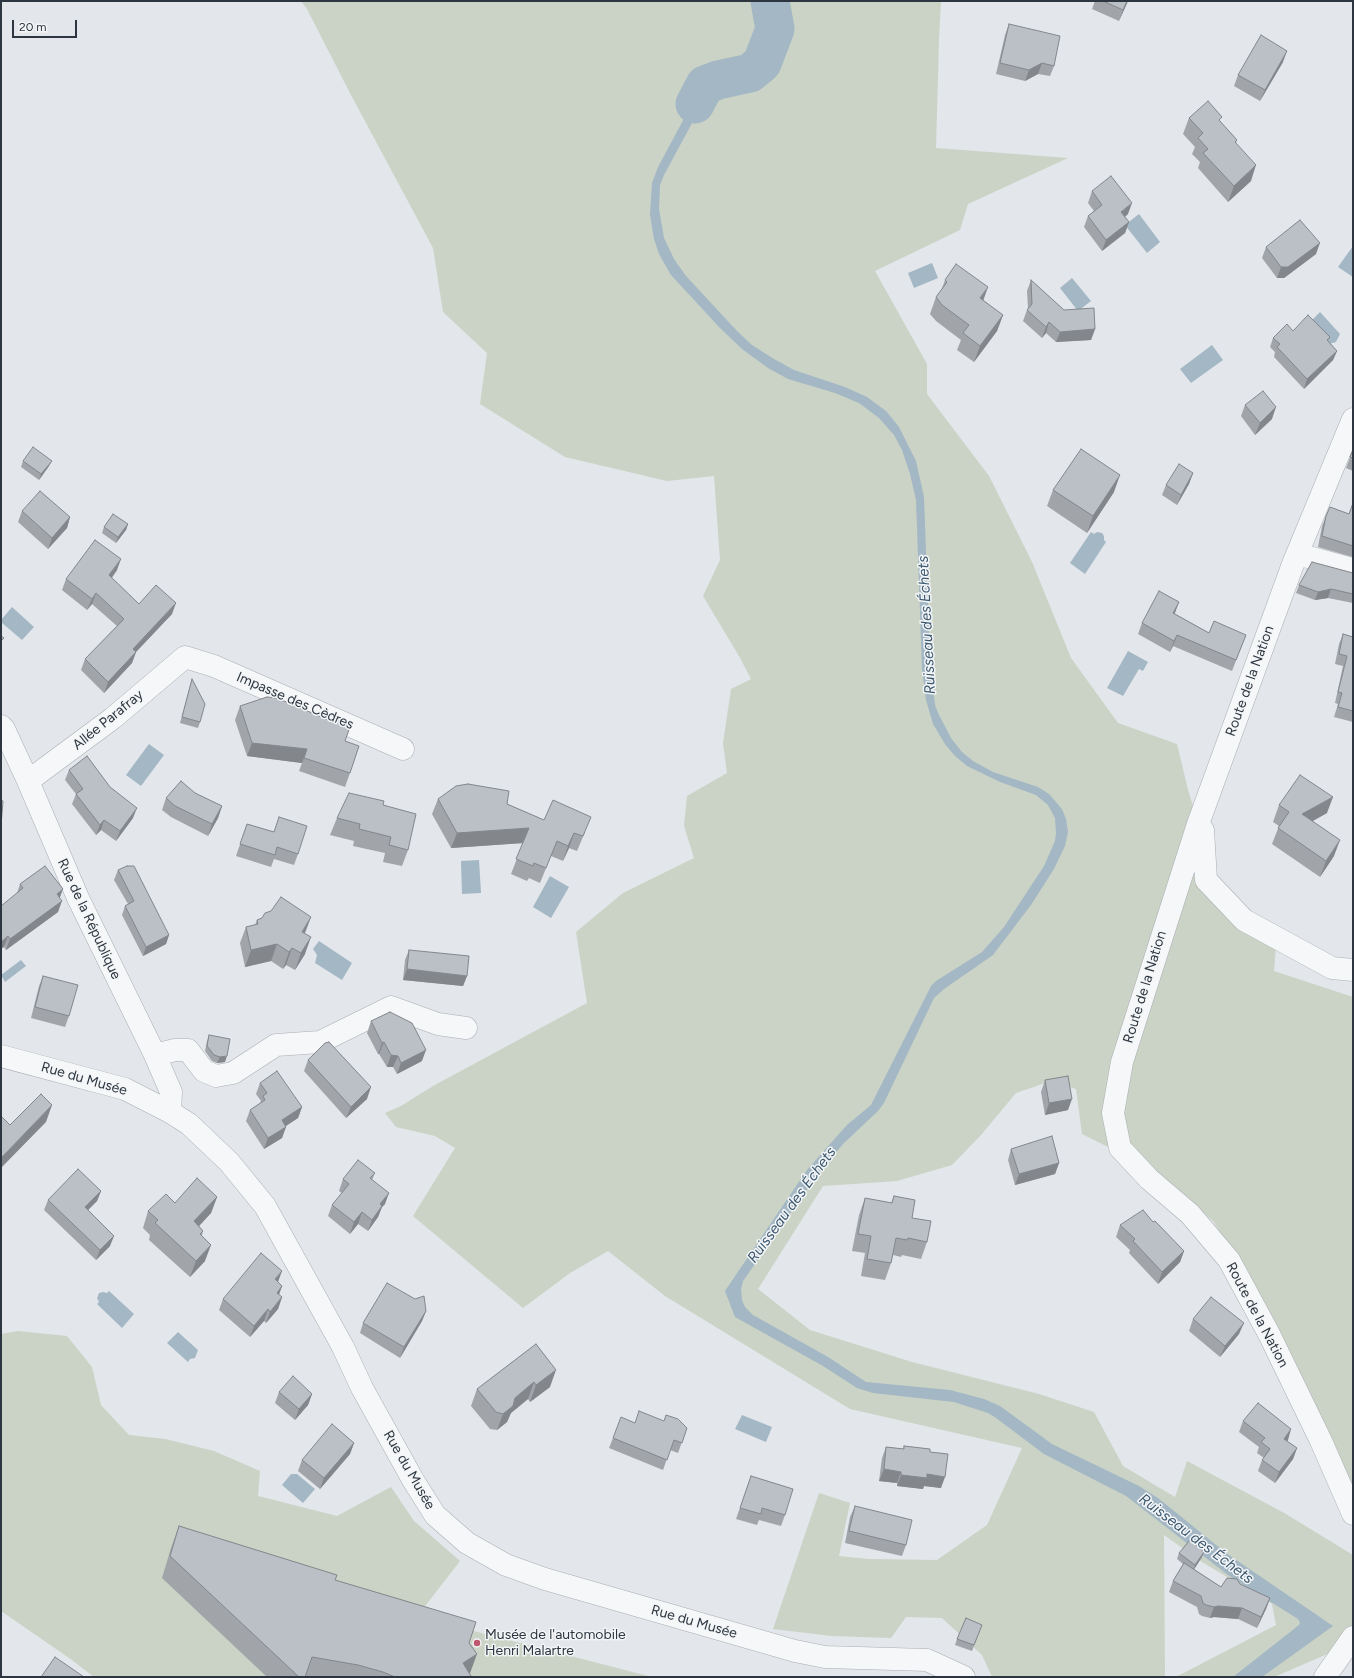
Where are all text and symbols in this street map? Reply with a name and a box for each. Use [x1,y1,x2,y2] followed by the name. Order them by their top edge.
[14,12,79,38] scale bar
[19,20,47,34] text: 20 m
[914,555,940,695] water label: Ruisseau des Échets
[1222,623,1278,739] street label: Route de la Nation
[234,669,356,733] street label: Impasse des Cèdres
[69,687,147,753] street label: Allée Parafray
[54,856,124,982] street label: Rue de la République
[1120,929,1170,1045] street label: Route de la Nation
[39,1059,129,1099] street label: Rue du Musée
[744,1144,840,1266] water label: Ruisseau des Échets
[1222,1260,1292,1370] street label: Route de la Nation
[380,1427,438,1513] street label: Rue du Musée
[1135,1490,1257,1588] water label: Ruisseau des Échets
[649,1602,739,1642] street label: Rue du Musée
[485,1627,626,1660] place label: Musée de l'automobile Henri Malartre
[472,1638,482,1648] marker: Musée de l'automobile Henri Malartre

